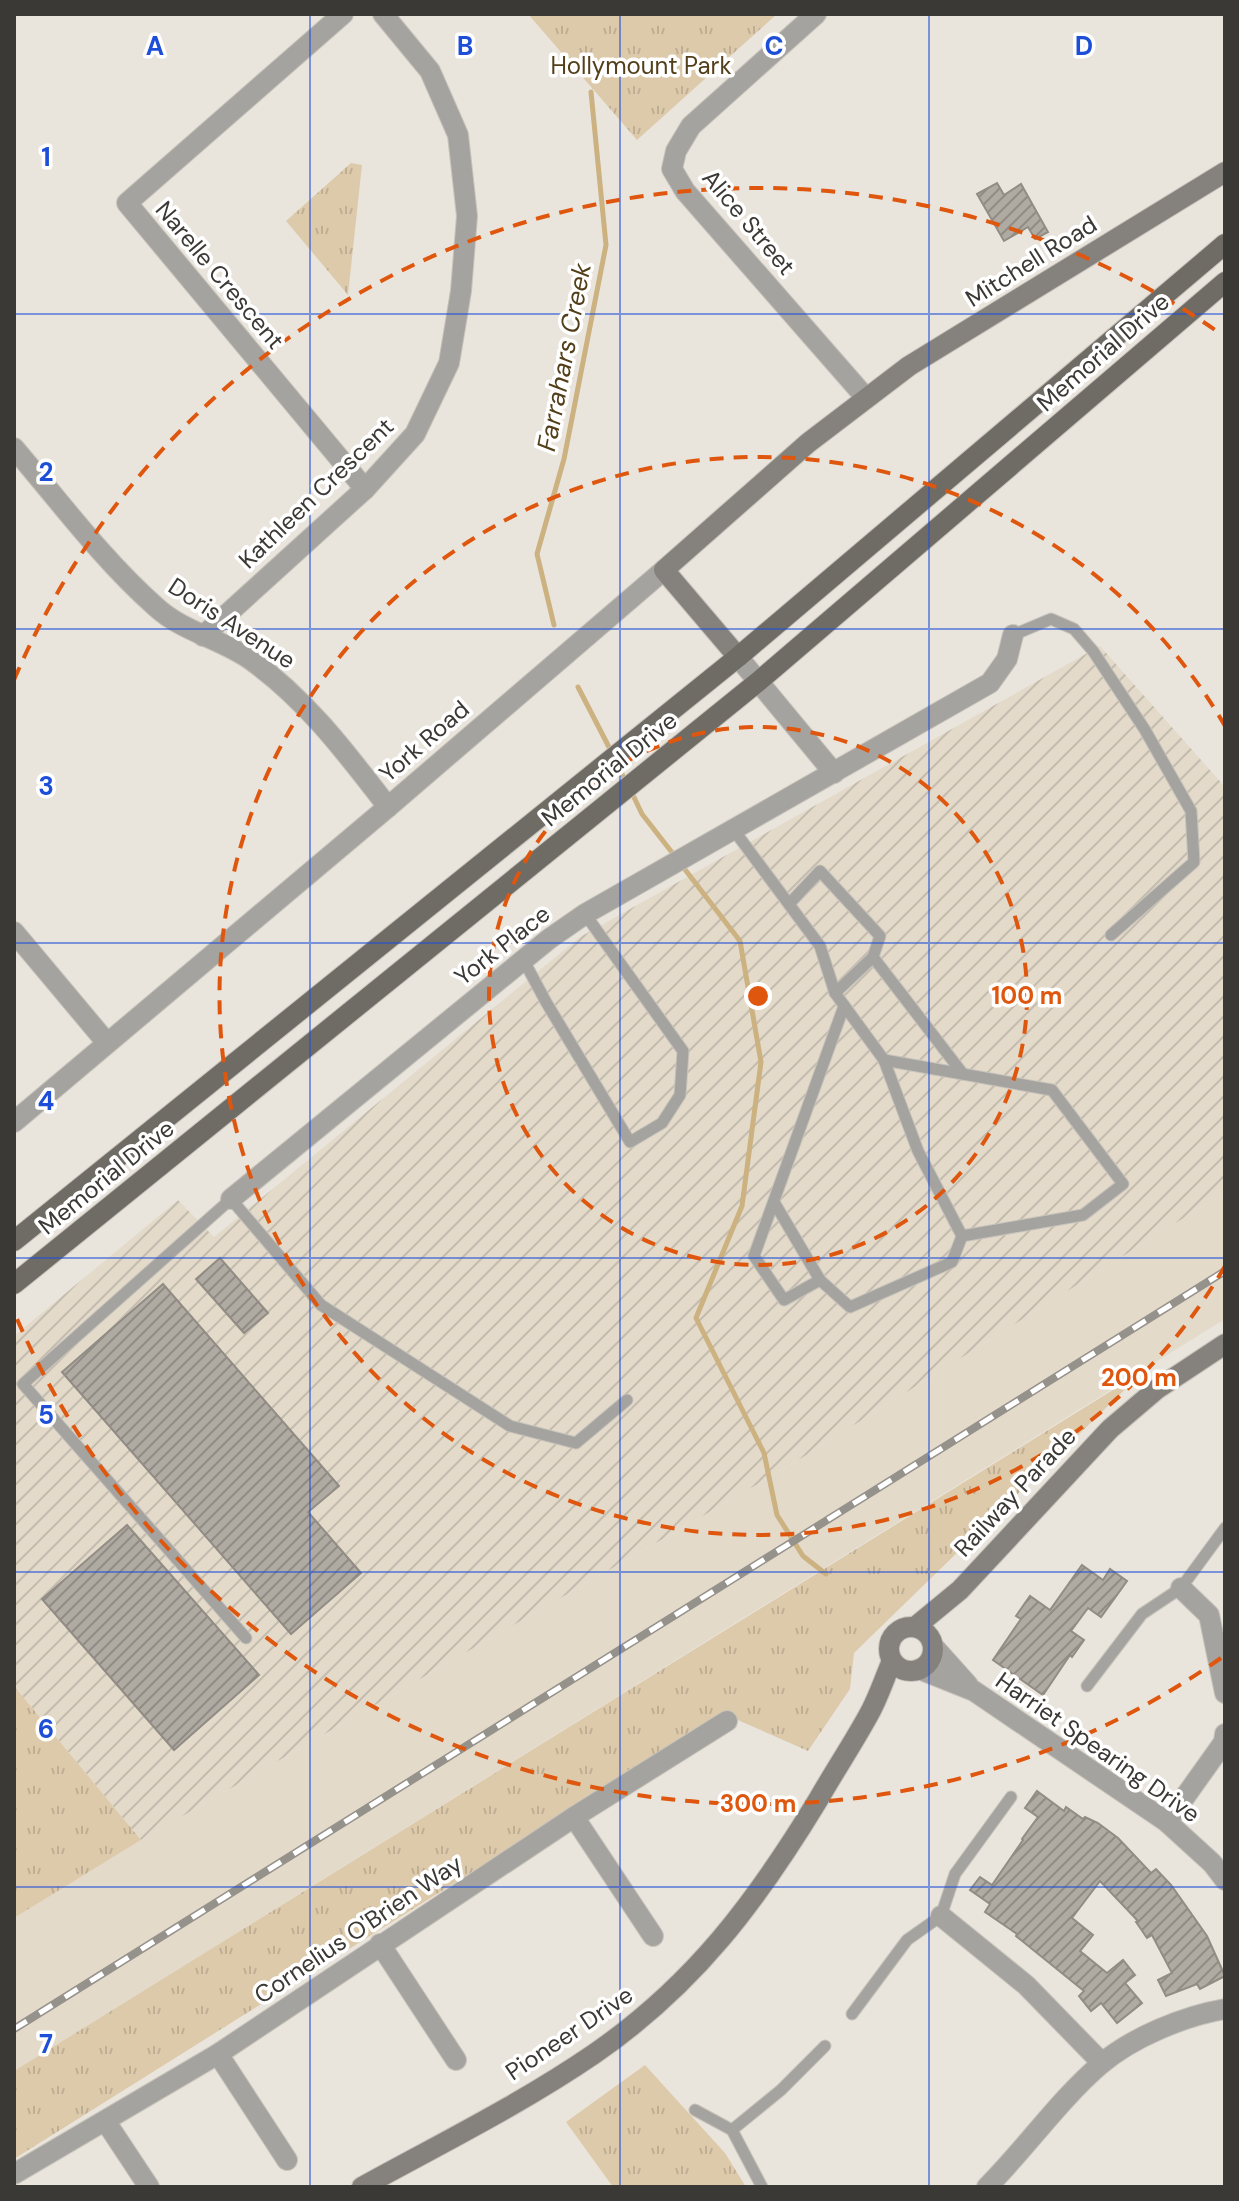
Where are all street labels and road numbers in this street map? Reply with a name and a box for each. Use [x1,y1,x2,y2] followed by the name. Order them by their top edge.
[696,163,802,281] street label: Alice Street
[149,194,291,356] street label: Narelle Crescent
[960,208,1102,314] street label: Mitchell Road
[1030,286,1176,418] street label: Memorial Drive
[232,411,400,575] street label: Kathleen Crescent
[163,570,301,676] street label: Doris Avenue
[373,693,475,789] street label: York Road
[535,705,683,833] street label: Memorial Drive
[448,898,556,992] street label: York Place
[32,1113,180,1241] street label: Memorial Drive
[947,1421,1083,1563] street label: Railway Parade
[990,1665,1206,1829] street label: Harriet Spearing Drive
[248,1848,468,2010] street label: Cornelius O'Brien Way
[499,1979,639,2087] street label: Pioneer Drive

